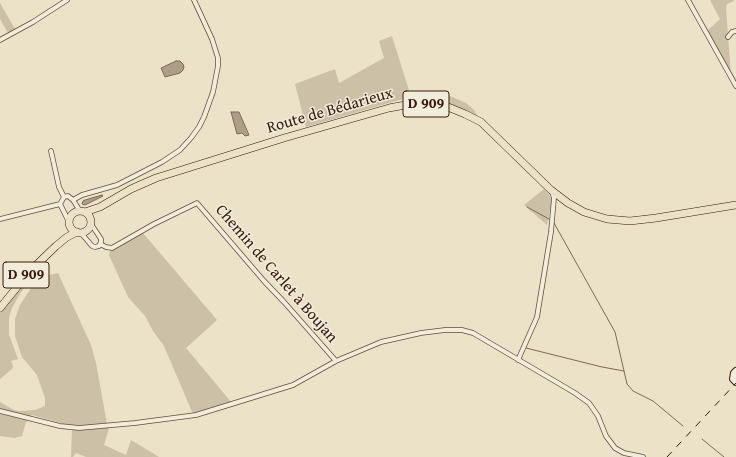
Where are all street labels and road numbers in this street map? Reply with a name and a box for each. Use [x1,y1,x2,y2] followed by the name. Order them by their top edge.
[265,84,395,138] street label: Route de Bédarieux
[403,91,449,117] road number: D 909
[211,201,341,347] street label: Chemin de Carlet à Boujan
[3,262,49,288] road number: D 909

